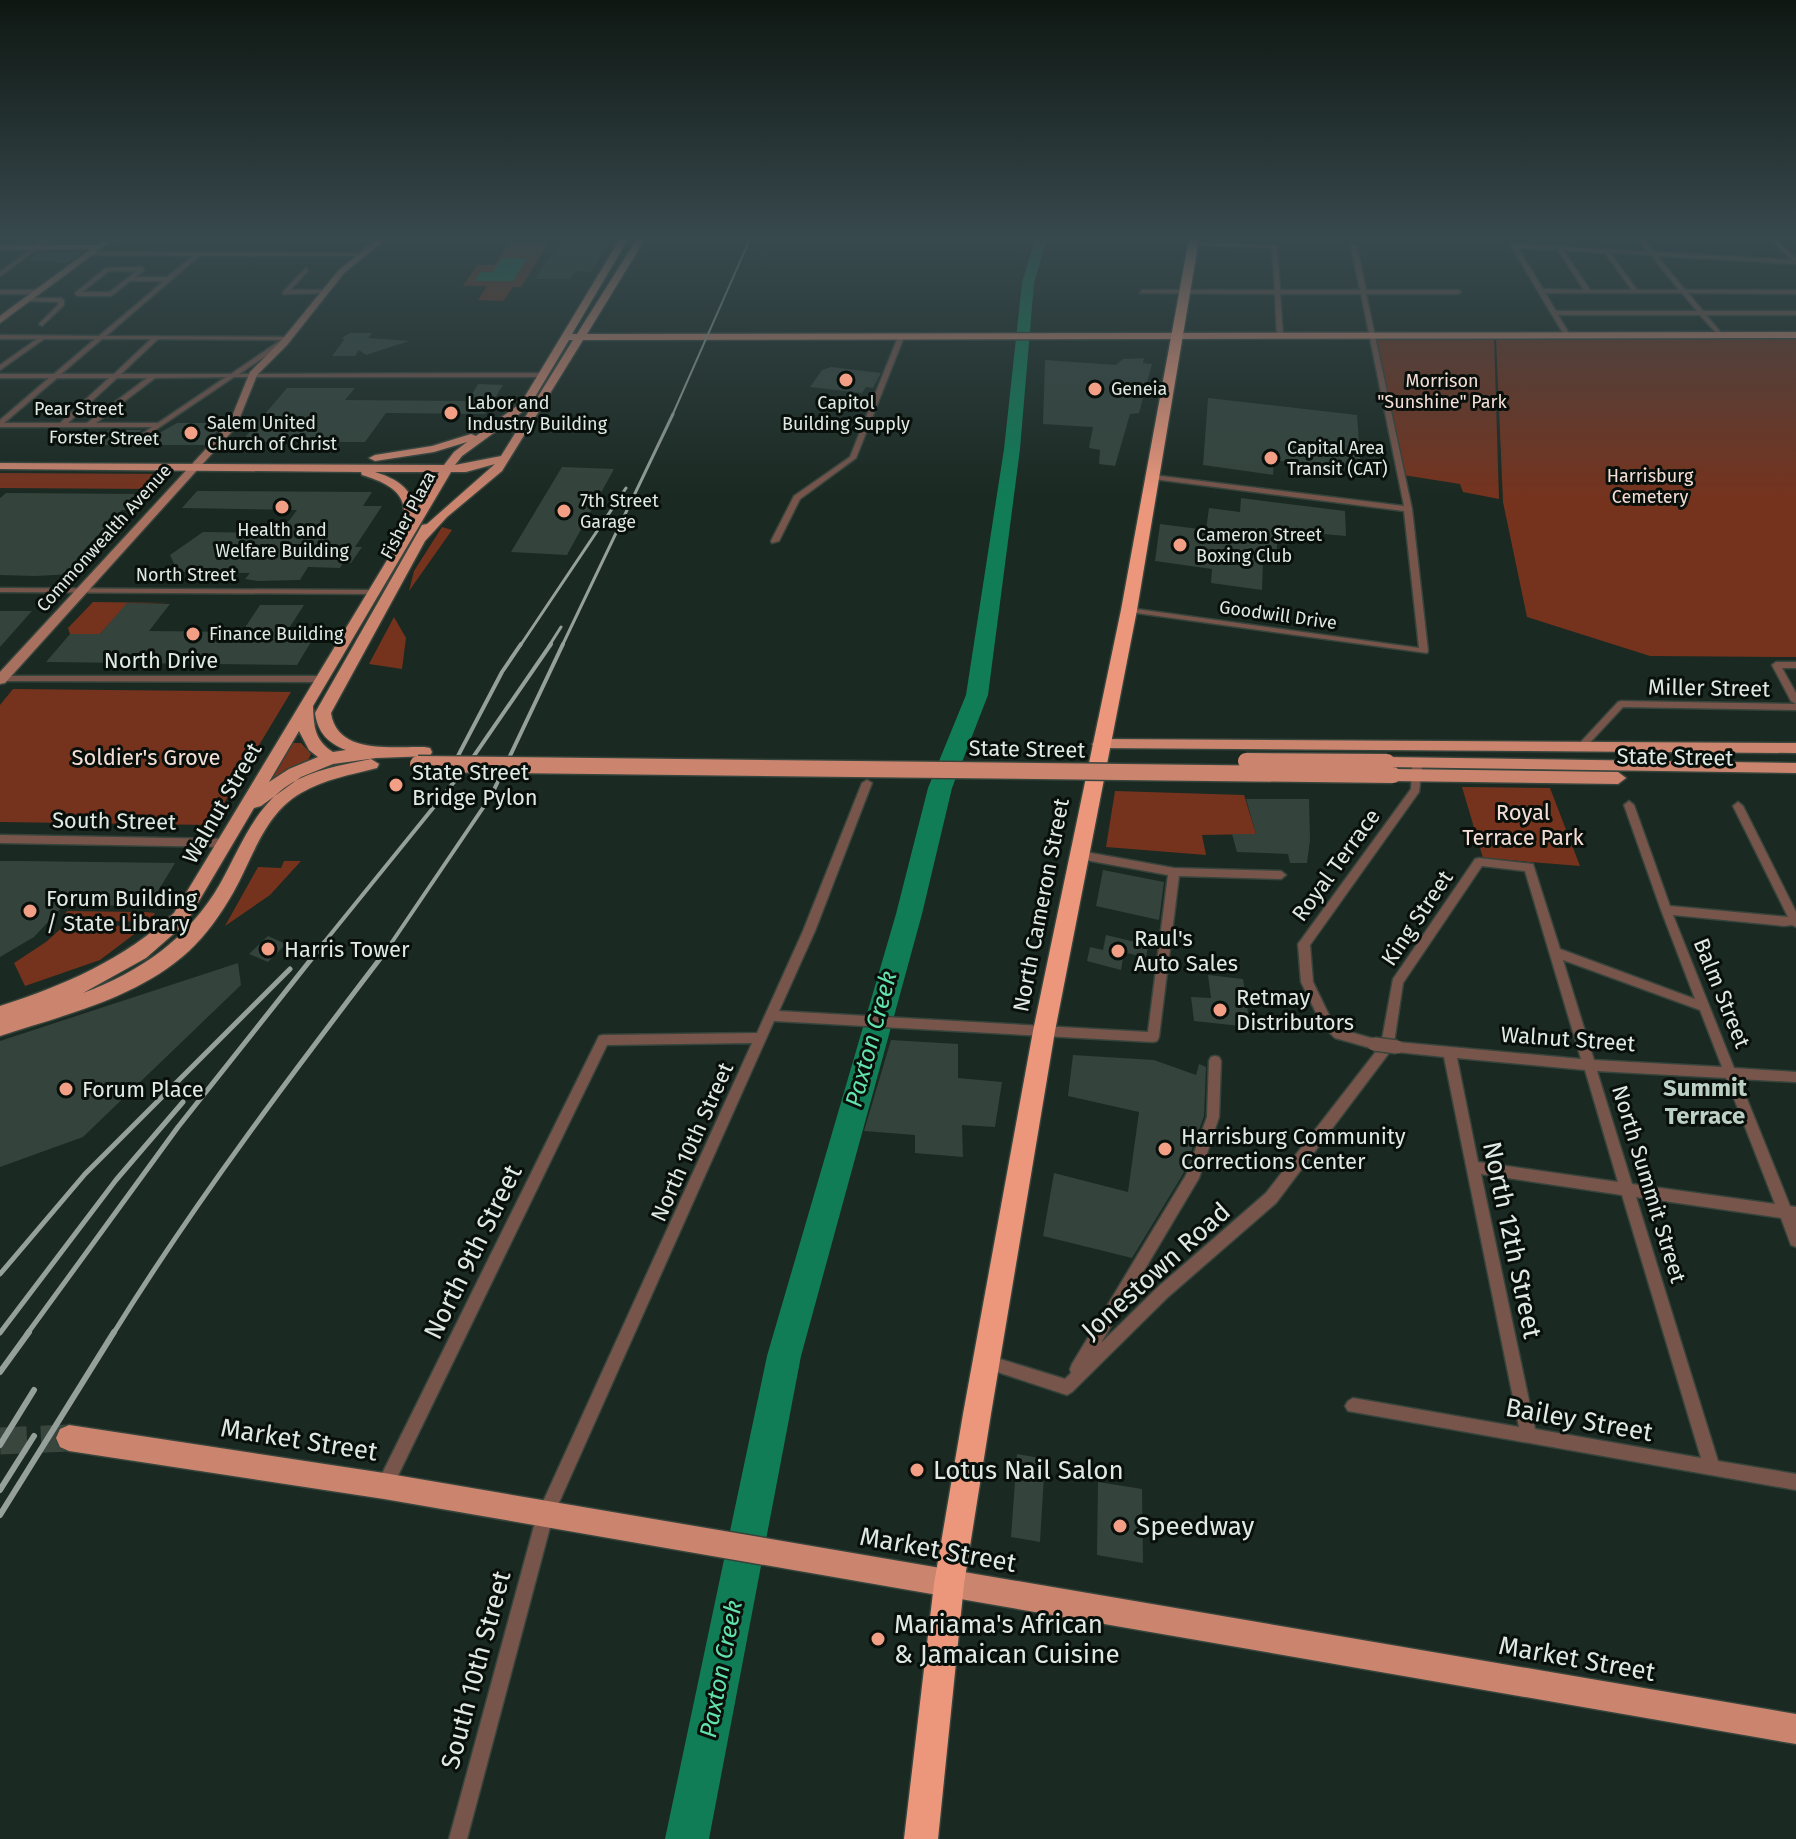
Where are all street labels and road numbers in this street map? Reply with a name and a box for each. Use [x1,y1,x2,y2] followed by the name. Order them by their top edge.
[34,398,124,420] street label: Pear Street
[49,426,160,450] street label: Forster Street
[32,460,176,616] street label: Commonwealth Avenue
[376,467,440,563] street label: Fisher Plaza
[136,564,237,586] street label: North Street
[1218,596,1338,634] street label: Goodwill Drive
[104,647,218,674] street label: North Drive
[1648,673,1770,703] street label: Miller Street
[968,734,1086,764] street label: State Street
[177,738,267,868] street label: Walnut Street
[1616,742,1734,772] street label: State Street
[1007,796,1075,1014] street label: North Cameron Street
[1286,803,1386,927] street label: Royal Terrace
[52,806,176,836] street label: South Street
[1375,865,1459,971] street label: King Street
[1688,934,1756,1052] street label: Balm Street
[1500,1021,1636,1057] street label: Walnut Street
[645,1058,739,1226] street label: North 10th Street
[1606,1082,1692,1286] street label: North Summit Street
[1476,1139,1548,1342] street label: North 12th Street
[417,1159,529,1344] street label: North 9th Street
[1075,1196,1237,1346] street label: Jonestown Road
[1503,1392,1656,1448] street label: Bailey Street
[218,1412,380,1468] street label: Market Street
[857,1521,1019,1579] street label: Market Street
[435,1567,518,1772] street label: South 10th Street
[1496,1630,1658,1688] street label: Market Street

